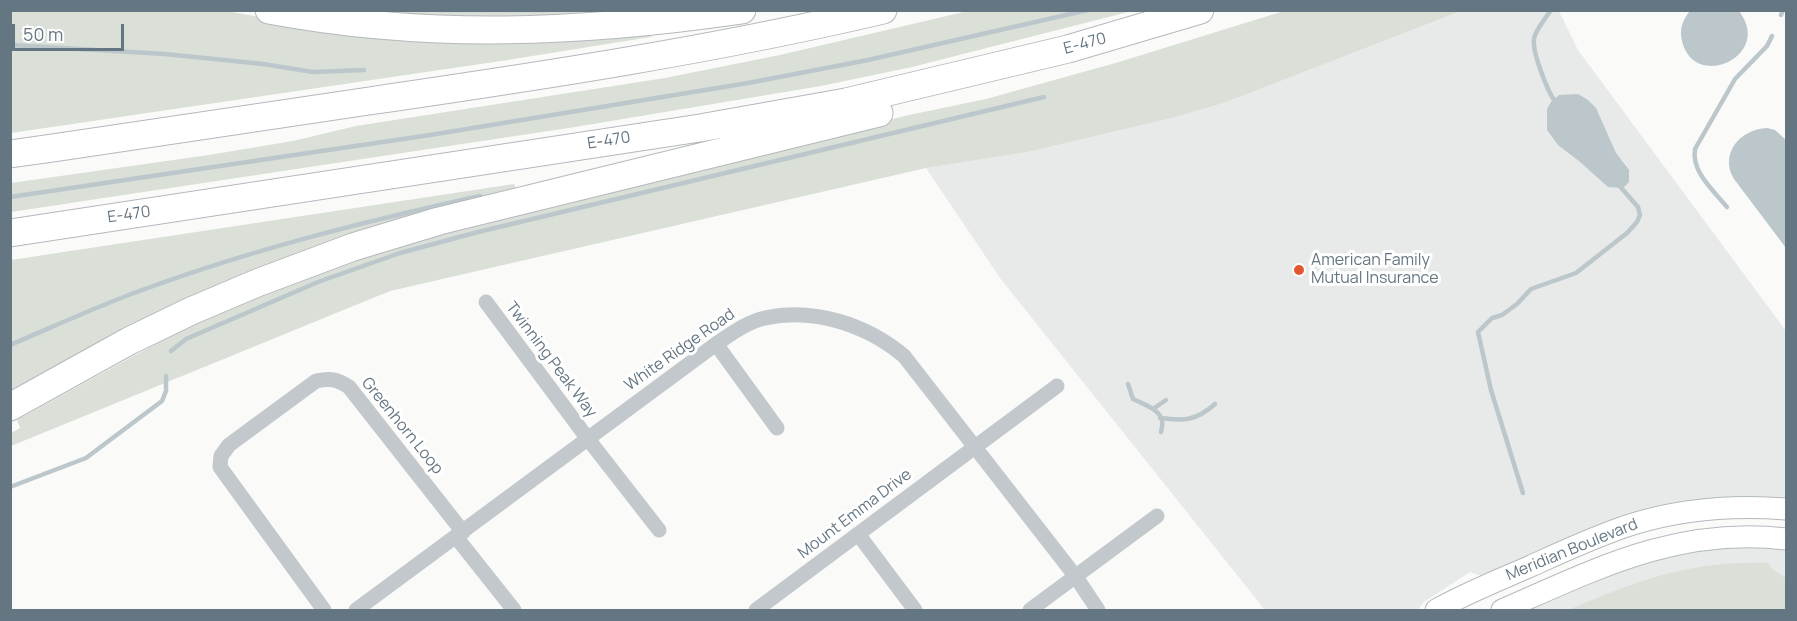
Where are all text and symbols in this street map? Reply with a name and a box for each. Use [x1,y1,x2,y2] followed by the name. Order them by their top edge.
[15,12,128,50] scale bar
[23,22,63,46] text: 50 m
[1062,29,1108,59] street label: E-470
[586,128,632,154] street label: E-470
[106,202,152,228] street label: E-470
[1311,251,1439,289] place label: American Family Mutual Insurance
[1292,263,1306,277] marker: American Family Mutual Insurance
[501,299,601,421] street label: Twinning Peak Way
[621,305,739,395] street label: White Ridge Road
[357,374,447,478] street label: Greenhorn Loop
[794,465,916,563] street label: Mount Emma Drive
[1503,515,1641,585] street label: Meridian Boulevard

